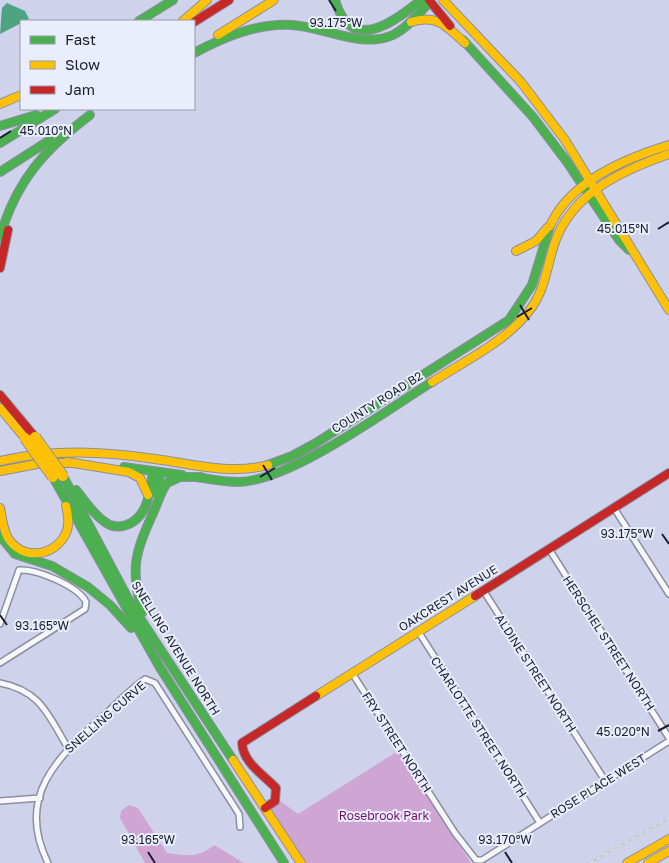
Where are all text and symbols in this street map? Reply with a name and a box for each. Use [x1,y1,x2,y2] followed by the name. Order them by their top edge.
[309,15,363,30] text: 93.175°W
[20,20,195,110] legend
[65,30,96,48] text: Fast
[65,55,100,73] text: Slow
[65,80,95,98] text: Jam
[20,123,72,138] text: 45.010°N
[597,221,649,236] text: 45.015°N
[329,368,425,436] street label: COUNTY ROAD B2
[600,526,654,541] text: 93.175°W
[396,561,500,635] street label: OAKCREST AVENUE
[560,573,658,713] street label: HERSCHEL STREET NORTH
[128,578,224,718] street label: SNELLING AVENUE NORTH
[492,611,580,735] street label: ALDINE STREET NORTH
[15,618,70,633] text: 93.165°W
[428,654,530,800] street label: CHARLOTTE STREET NORTH
[61,678,149,756] street label: SNELLING CURVE
[359,689,435,795] street label: FRY STREET NORTH
[596,724,650,739] text: 45.020°N
[547,750,649,822] street label: ROSE PLACE WEST
[339,808,430,823] park label: Rosebrook Park
[121,832,176,847] text: 93.165°W
[478,832,532,847] text: 93.170°W

